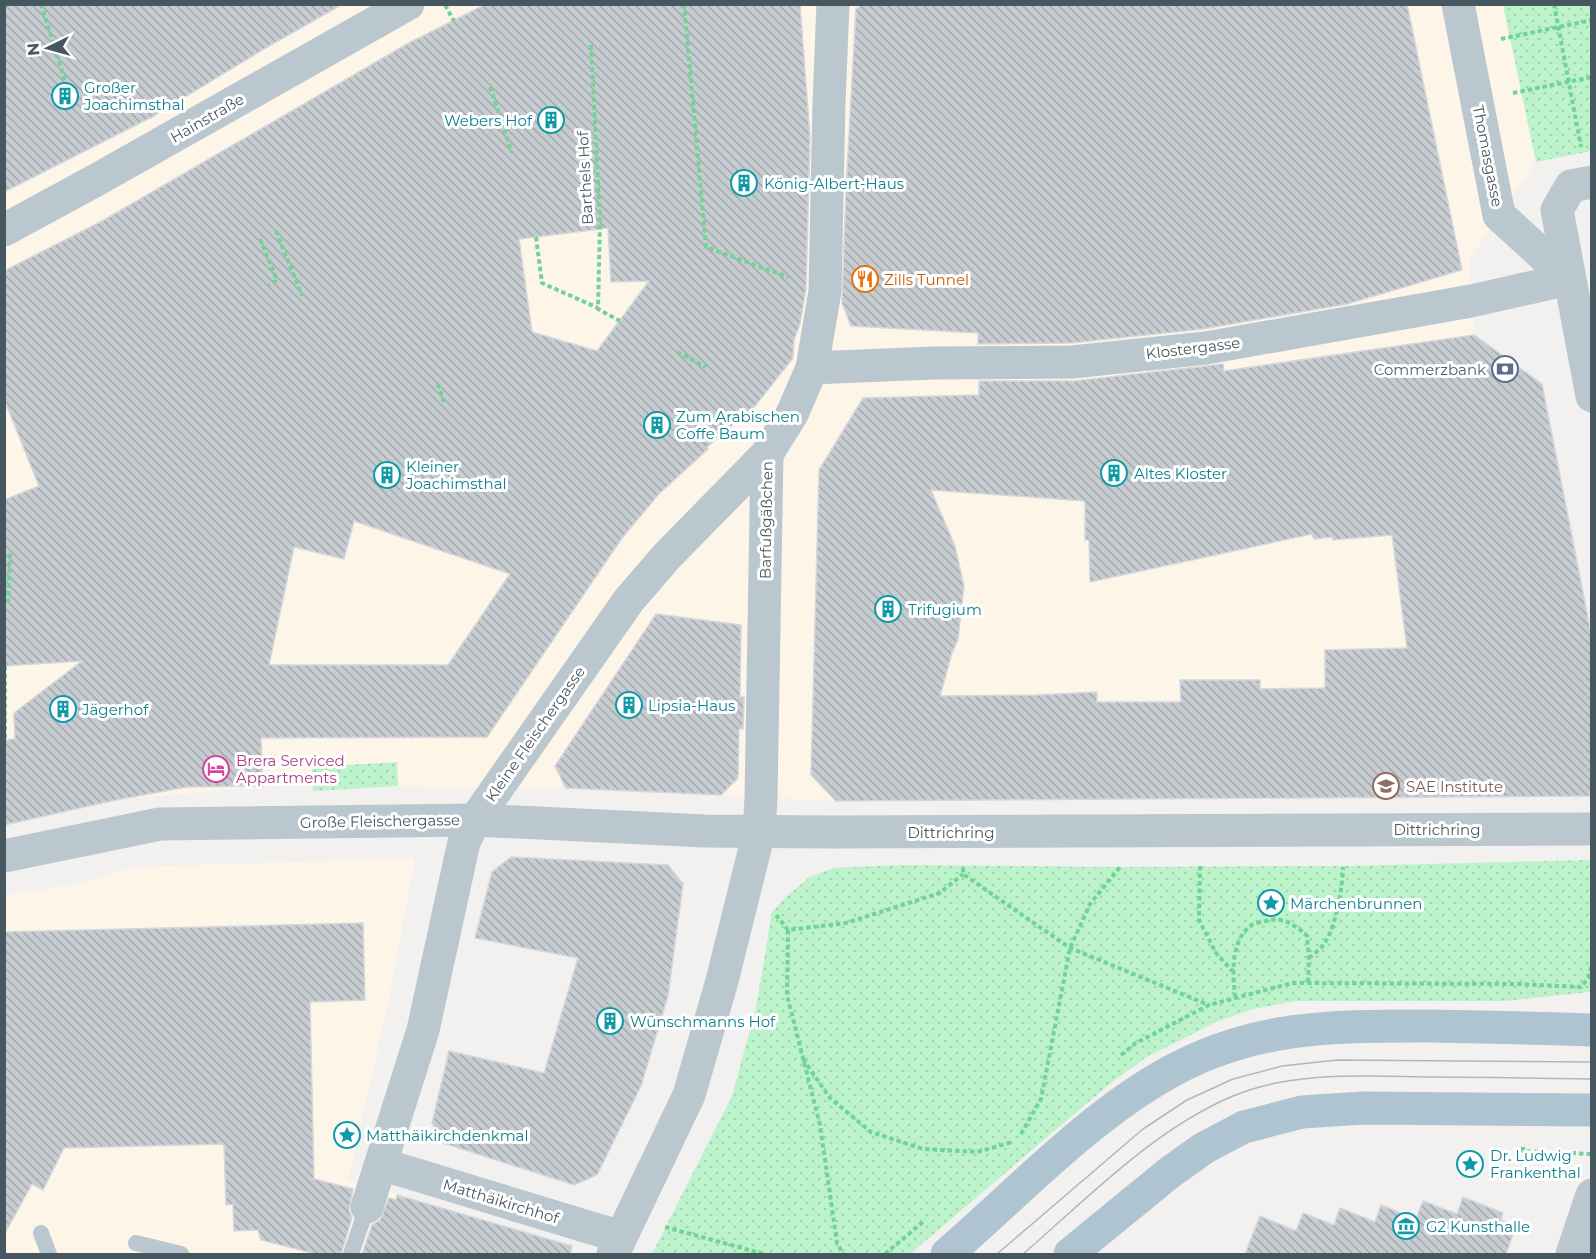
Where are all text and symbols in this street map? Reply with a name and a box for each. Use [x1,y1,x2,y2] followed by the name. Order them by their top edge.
[18,18,78,78] north arrow
[24,42,44,57] text: N
[83,78,185,114] place label: Großer Joachimsthal
[50,81,80,111] building icon: Großer Joachimsthal
[167,89,247,147] street label: Hainstraße
[1469,104,1507,208] street label: Thomasgasse
[536,105,566,135] building icon: Webers Hof
[444,111,533,130] place label: Webers Hof
[573,130,597,225] street label: Barthels Hof
[729,168,759,198] building icon: König-Albert-Haus
[764,174,904,193] place label: König-Albert-Haus
[850,264,880,294] restaurant icon: Zills Tunnel
[884,270,969,289] place label: Zills Tunnel
[1145,333,1241,363] street label: Klostergasse
[1490,354,1520,384] bank icon: Commerzbank
[1374,360,1486,379] place label: Commerzbank
[676,407,800,443] place label: Zum Arabischen Coffe Baum
[642,410,672,440] building icon: Zum Arabischen Coffe Baum
[405,457,507,493] place label: Kleiner Joachimsthal
[1099,458,1129,488] building icon: Altes Kloster
[372,460,402,490] building icon: Kleiner Joachimsthal
[755,461,777,579] street label: Barfußgäßchen
[1134,464,1227,483] place label: Altes Kloster
[873,594,903,624] building icon: Trifugium
[908,600,982,619] place label: Trifugium
[481,663,589,805] street label: Kleine Fleischergasse
[614,690,644,720] building icon: Lipsia-Haus
[48,694,78,724] building icon: Jägerhof
[648,696,735,715] place label: Lipsia-Haus
[81,700,149,719] place label: Jägerhof
[236,751,345,787] place label: Brera Serviced Appartments
[201,754,231,784] hotel icon: Brera Serviced Appartments
[1371,771,1401,801] school or university icon: SAE Institute
[1406,777,1503,796] place label: SAE Institute
[300,810,460,832] street label: Große Fleischergasse
[1393,820,1481,839] street label: Dittrichring
[907,823,995,842] street label: Dittrichring
[1256,888,1286,918] place icon: Märchenbrunnen
[1290,894,1422,913] place label: Märchenbrunnen
[595,1006,625,1036] building icon: Wünschmanns Hof
[630,1012,776,1031] place label: Wünschmanns Hof
[332,1120,362,1150] place icon: Matthäikirchdenkmal
[366,1126,529,1145] place label: Matthäikirchdenkmal
[1490,1146,1581,1182] place label: Dr. Ludwig Frankenthal
[1455,1149,1485,1179] place icon: Dr. Ludwig Frankenthal
[441,1174,562,1228] street label: Matthäikirchhof
[1391,1211,1421,1241] museum icon: G2 Kunsthalle
[1426,1217,1530,1236] place label: G2 Kunsthalle

